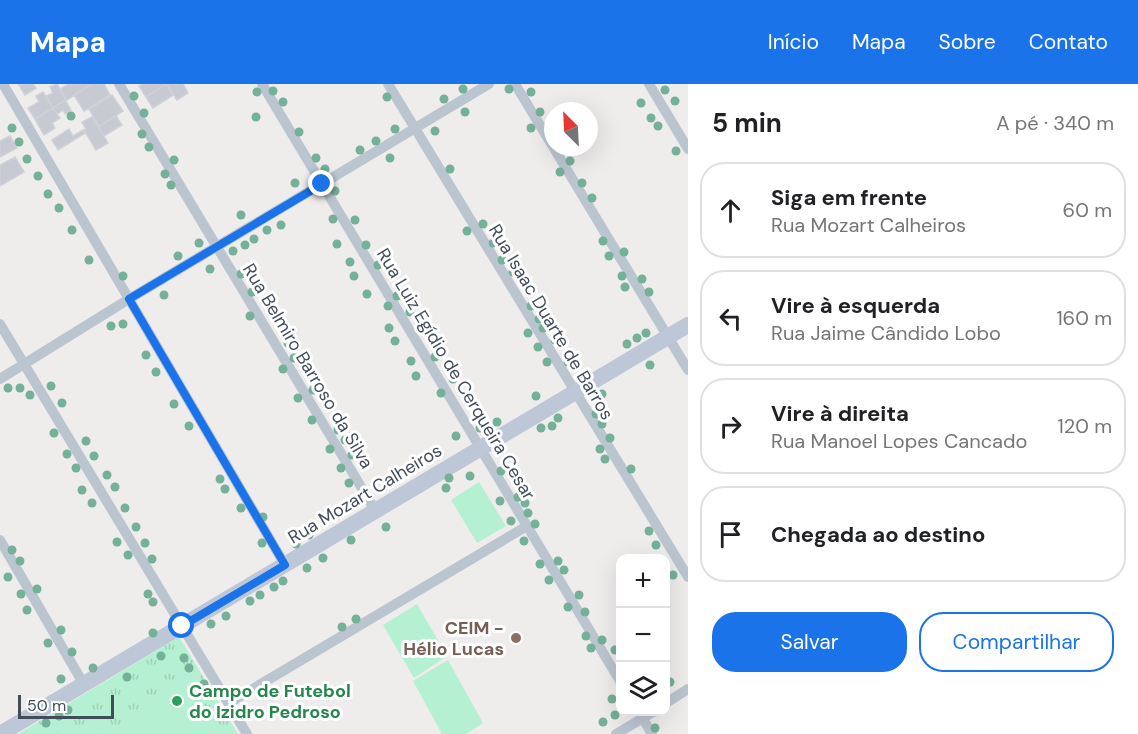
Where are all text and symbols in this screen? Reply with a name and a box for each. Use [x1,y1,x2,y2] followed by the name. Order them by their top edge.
[30,24,106,61] text: Mapa
[768,28,819,56] text: Início
[852,28,906,56] text: Mapa
[939,28,996,56] text: Sobre
[1029,28,1108,56] text: Contato
[544,102,598,156] north arrow
[712,106,782,140] text: 5 min
[996,110,1114,136] text: A pé · 340 m
[308,170,334,196] route end
[771,183,927,212] text: Siga em frente
[714,194,747,227] icon: ahead
[1063,197,1112,223] text: 60 m
[771,212,966,238] text: Rua Mozart Calheiros
[483,220,619,424] street label: Rua Isaac Duarte de Barros
[371,244,541,505] street label: Rua Luiz Egídio de Cerqueira Cesar
[237,259,379,473] street label: Rua Belmiro Barroso da Silva
[771,291,940,320] text: Vire à esquerda
[714,302,747,335] icon: left
[1056,305,1112,331] text: 160 m
[771,320,1001,346] text: Rua Jaime Cândido Lobo
[771,399,909,428] text: Vire à direita
[714,410,747,443] icon: right
[1058,413,1112,439] text: 120 m
[771,428,1027,454] text: Rua Manoel Lopes Cancado
[284,438,446,550] street label: Rua Mozart Calheiros
[714,518,747,551] icon: arrive
[771,520,985,549] text: Chegada ao destino
[616,554,670,716] map controls
[616,554,670,608] button: +
[616,608,670,662] button: −
[168,612,194,638] route start
[712,612,907,672] button: Salvar
[919,612,1114,672] button: Compartilhar
[403,616,504,661] place label: CEIM - Hélio Lucas
[509,631,523,645] marker: CEIM - Hélio Lucas
[616,662,670,716] button: layers
[189,679,351,724] place label: Campo de Futebol do Izidro Pedroso
[18,692,114,720] scale bar
[170,694,184,708] marker: Campo de Futebol do Izidro Pedroso
[27,695,66,716] text: 50 m

